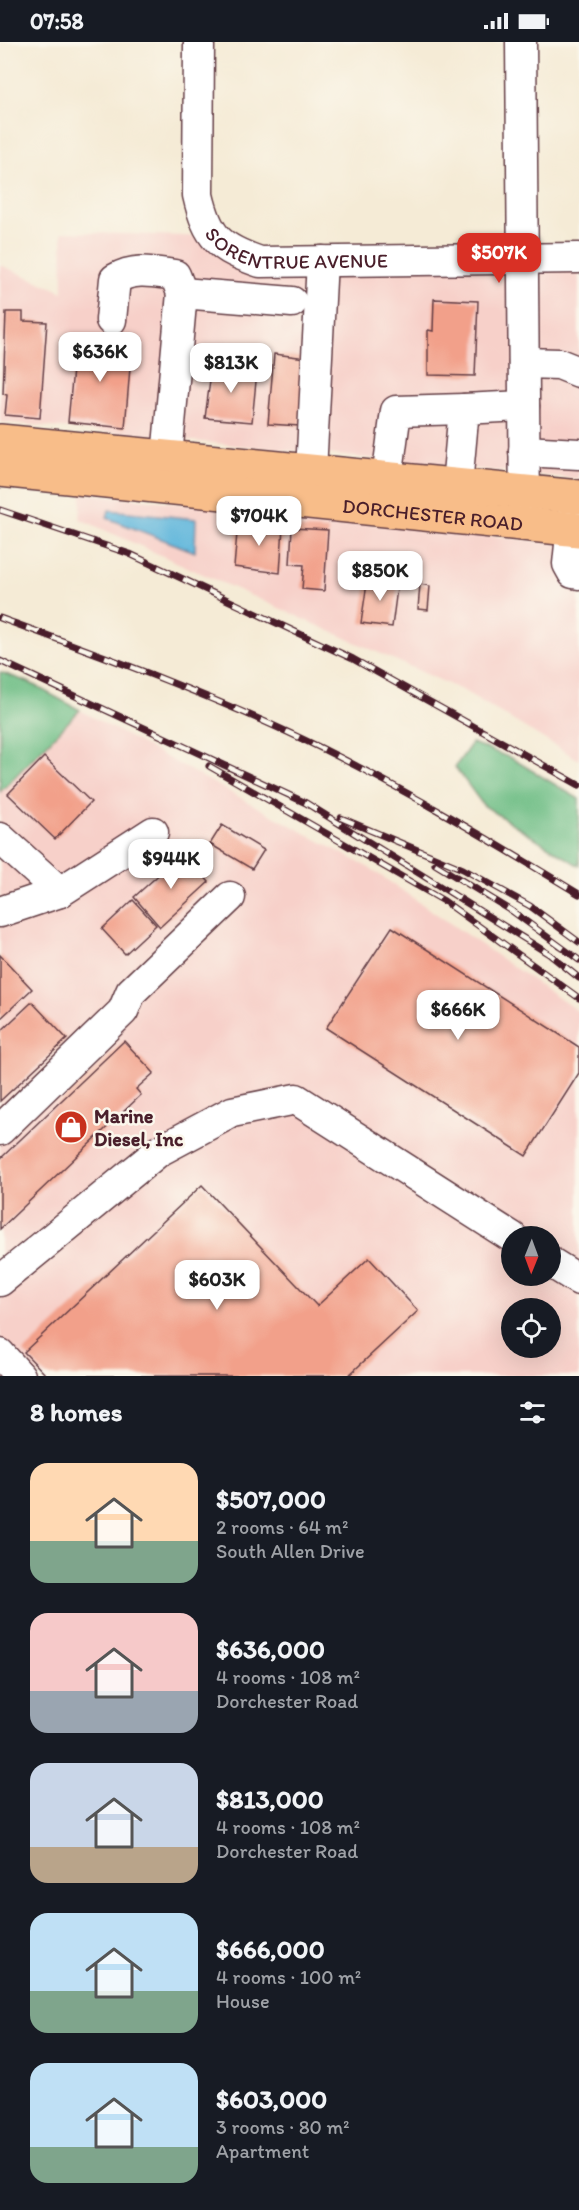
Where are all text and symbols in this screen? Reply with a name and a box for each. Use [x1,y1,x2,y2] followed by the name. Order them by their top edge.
[30,8,83,35] text: 07:58
[200,223,388,274] street label: SORENTRUE AVENUE
[457,233,541,284] pin: $507K
[471,240,527,264] text: $507K
[58,332,142,383] pin: $636K
[73,339,127,363] text: $636K
[189,343,273,394] pin: $813K
[204,350,258,374] text: $813K
[341,494,524,536] street label: DORCHESTER ROAD
[217,496,301,547] pin: $704K
[230,503,288,527] text: $704K
[338,551,422,602] pin: $850K
[352,558,408,582] text: $850K
[129,839,213,890] pin: $944K
[142,846,200,870] text: $944K
[416,990,500,1041] pin: $666K
[431,997,485,1021] text: $666K
[94,1104,184,1151] place label: Marine Diesel, Inc
[53,1109,89,1145] shop icon: Marine Diesel, Inc
[501,1226,561,1286] north arrow
[501,1226,561,1358] map controls
[175,1260,259,1311] pin: $603K
[189,1267,245,1291] text: $603K
[501,1298,561,1358] button: locate
[30,1396,122,1428] text: 8 homes
[516,1396,549,1429] icon: filters
[216,1483,326,1515] text: $507,000
[78,1487,150,1559] icon: home
[216,1515,348,1539] text: 2 rooms · 64 m²
[216,1539,365,1563] text: South Allen Drive
[216,1633,325,1665] text: $636,000
[78,1637,150,1709] icon: home
[216,1665,360,1689] text: 4 rooms · 108 m²
[216,1689,358,1713] text: Dorchester Road
[216,1783,324,1815] text: $813,000
[78,1787,150,1859] icon: home
[216,1815,360,1839] text: 4 rooms · 108 m²
[216,1839,358,1863] text: Dorchester Road
[216,1933,325,1965] text: $666,000
[78,1937,150,2009] icon: home
[216,1965,361,1989] text: 4 rooms · 100 m²
[216,1989,270,2013] text: House
[216,2083,327,2115] text: $603,000
[78,2087,150,2159] icon: home
[216,2115,349,2139] text: 3 rooms · 80 m²
[216,2139,309,2163] text: Apartment

